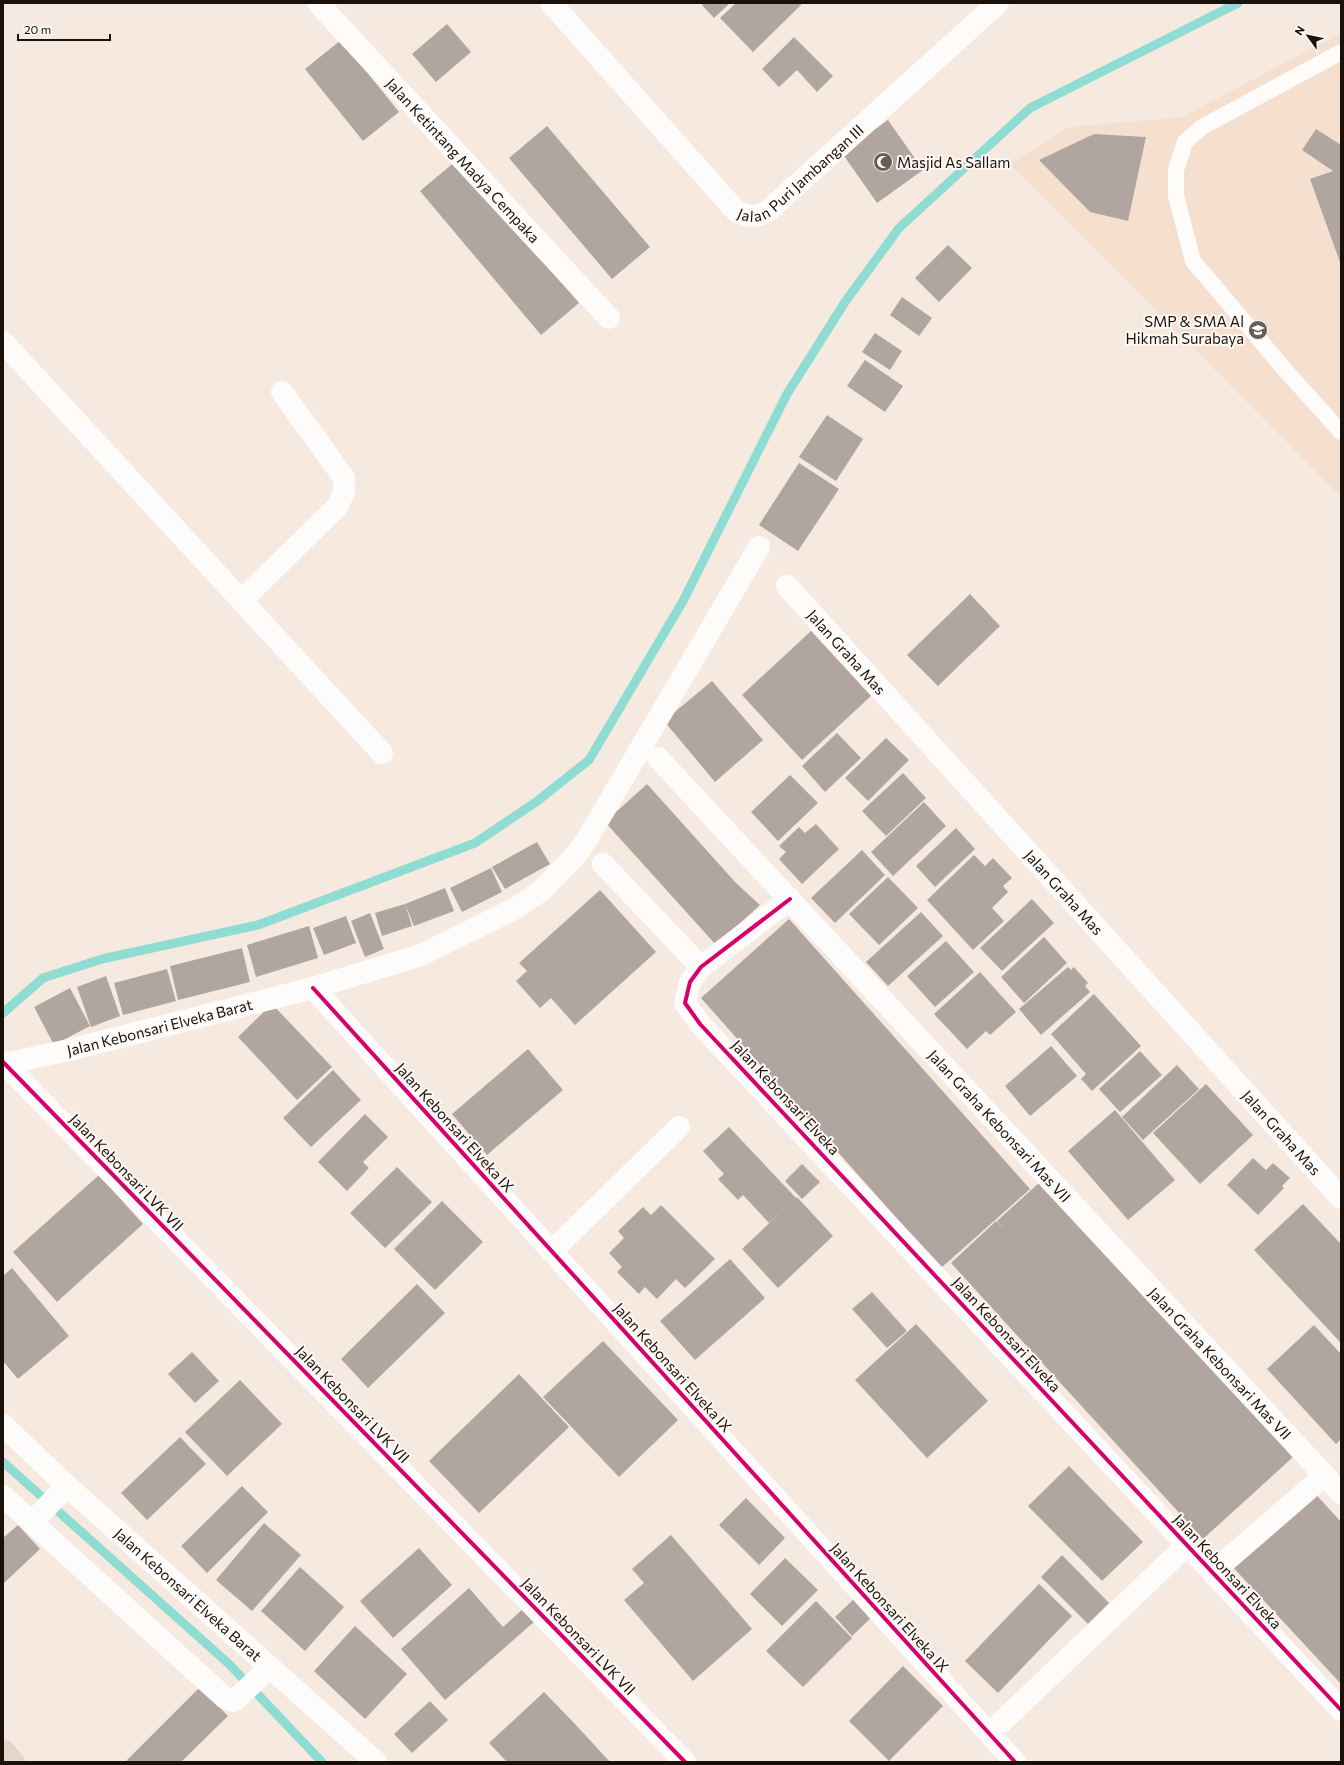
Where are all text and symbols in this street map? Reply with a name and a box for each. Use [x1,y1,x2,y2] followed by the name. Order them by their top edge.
[18,16,110,42] scale bar
[1288,16,1328,56] north arrow
[24,22,51,36] text: 20 m
[1291,23,1307,37] text: N
[383,74,544,246] street label: Jalan Ketintang Madya Cempaka
[735,120,867,225] street label: Jalan Puri Jambangan III
[872,151,894,173] mosque icon: Masjid As Sallam
[897,153,1010,171] place label: Masjid As Sallam
[1126,312,1244,347] place label: SMP & SMA Al Hikmah Surabaya
[1247,319,1269,341] school or university icon: SMP & SMA Al Hikmah Surabaya
[804,606,890,698] street label: Jalan Graha Mas
[1021,846,1107,939] street label: Jalan Graha Mas
[65,995,254,1059] street label: Jalan Kebonsari Elveka Barat
[728,1036,844,1158] street label: Jalan Kebonsari Elveka
[925,1046,1075,1206] street label: Jalan Graha Kebonsari Mas VII
[392,1059,518,1195] street label: Jalan Kebonsari Elveka IX
[1239,1086,1325,1179] street label: Jalan Graha Mas
[66,1110,188,1234] street label: Jalan Kebonsari LVK VII
[949,1273,1065,1395] street label: Jalan Kebonsari Elveka
[1145,1283,1295,1443] street label: Jalan Graha Kebonsari Mas VII
[610,1299,736,1435] street label: Jalan Kebonsari Elveka IX
[292,1342,414,1466] street label: Jalan Kebonsari LVK VII
[1170,1510,1286,1632] street label: Jalan Kebonsari Elveka
[111,1524,266,1665] street label: Jalan Kebonsari Elveka Barat
[827,1539,953,1675] street label: Jalan Kebonsari Elveka IX
[518,1574,640,1698] street label: Jalan Kebonsari LVK VII

